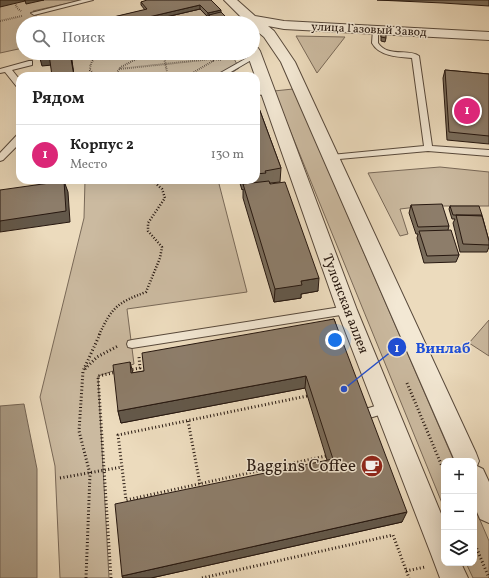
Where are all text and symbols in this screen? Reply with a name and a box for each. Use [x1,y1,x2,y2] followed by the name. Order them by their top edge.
[16,16,260,60] search box
[311,19,427,41] street label: улица Газовый Завод
[30,27,52,49] icon: search
[62,28,105,49] text: Поиск
[32,87,85,110] text: Рядом
[454,96,480,126] pin: 1
[70,135,134,156] text: Корпус 2
[42,146,48,164] text: 1
[211,146,244,164] text: 130 m
[70,156,107,174] text: Место
[317,251,373,357] street label: Тулонская аллея
[325,330,345,350] your location
[387,334,478,361] callout: Винлаб
[416,339,470,360] text: Винлаб
[395,341,400,357] text: 1
[359,453,385,479] cafe icon: Baggins Coffee
[246,455,356,478] place label: Baggins Coffee
[441,458,477,566] map controls
[441,458,477,494] button: +
[441,494,477,530] button: −
[441,530,477,566] button: layers

